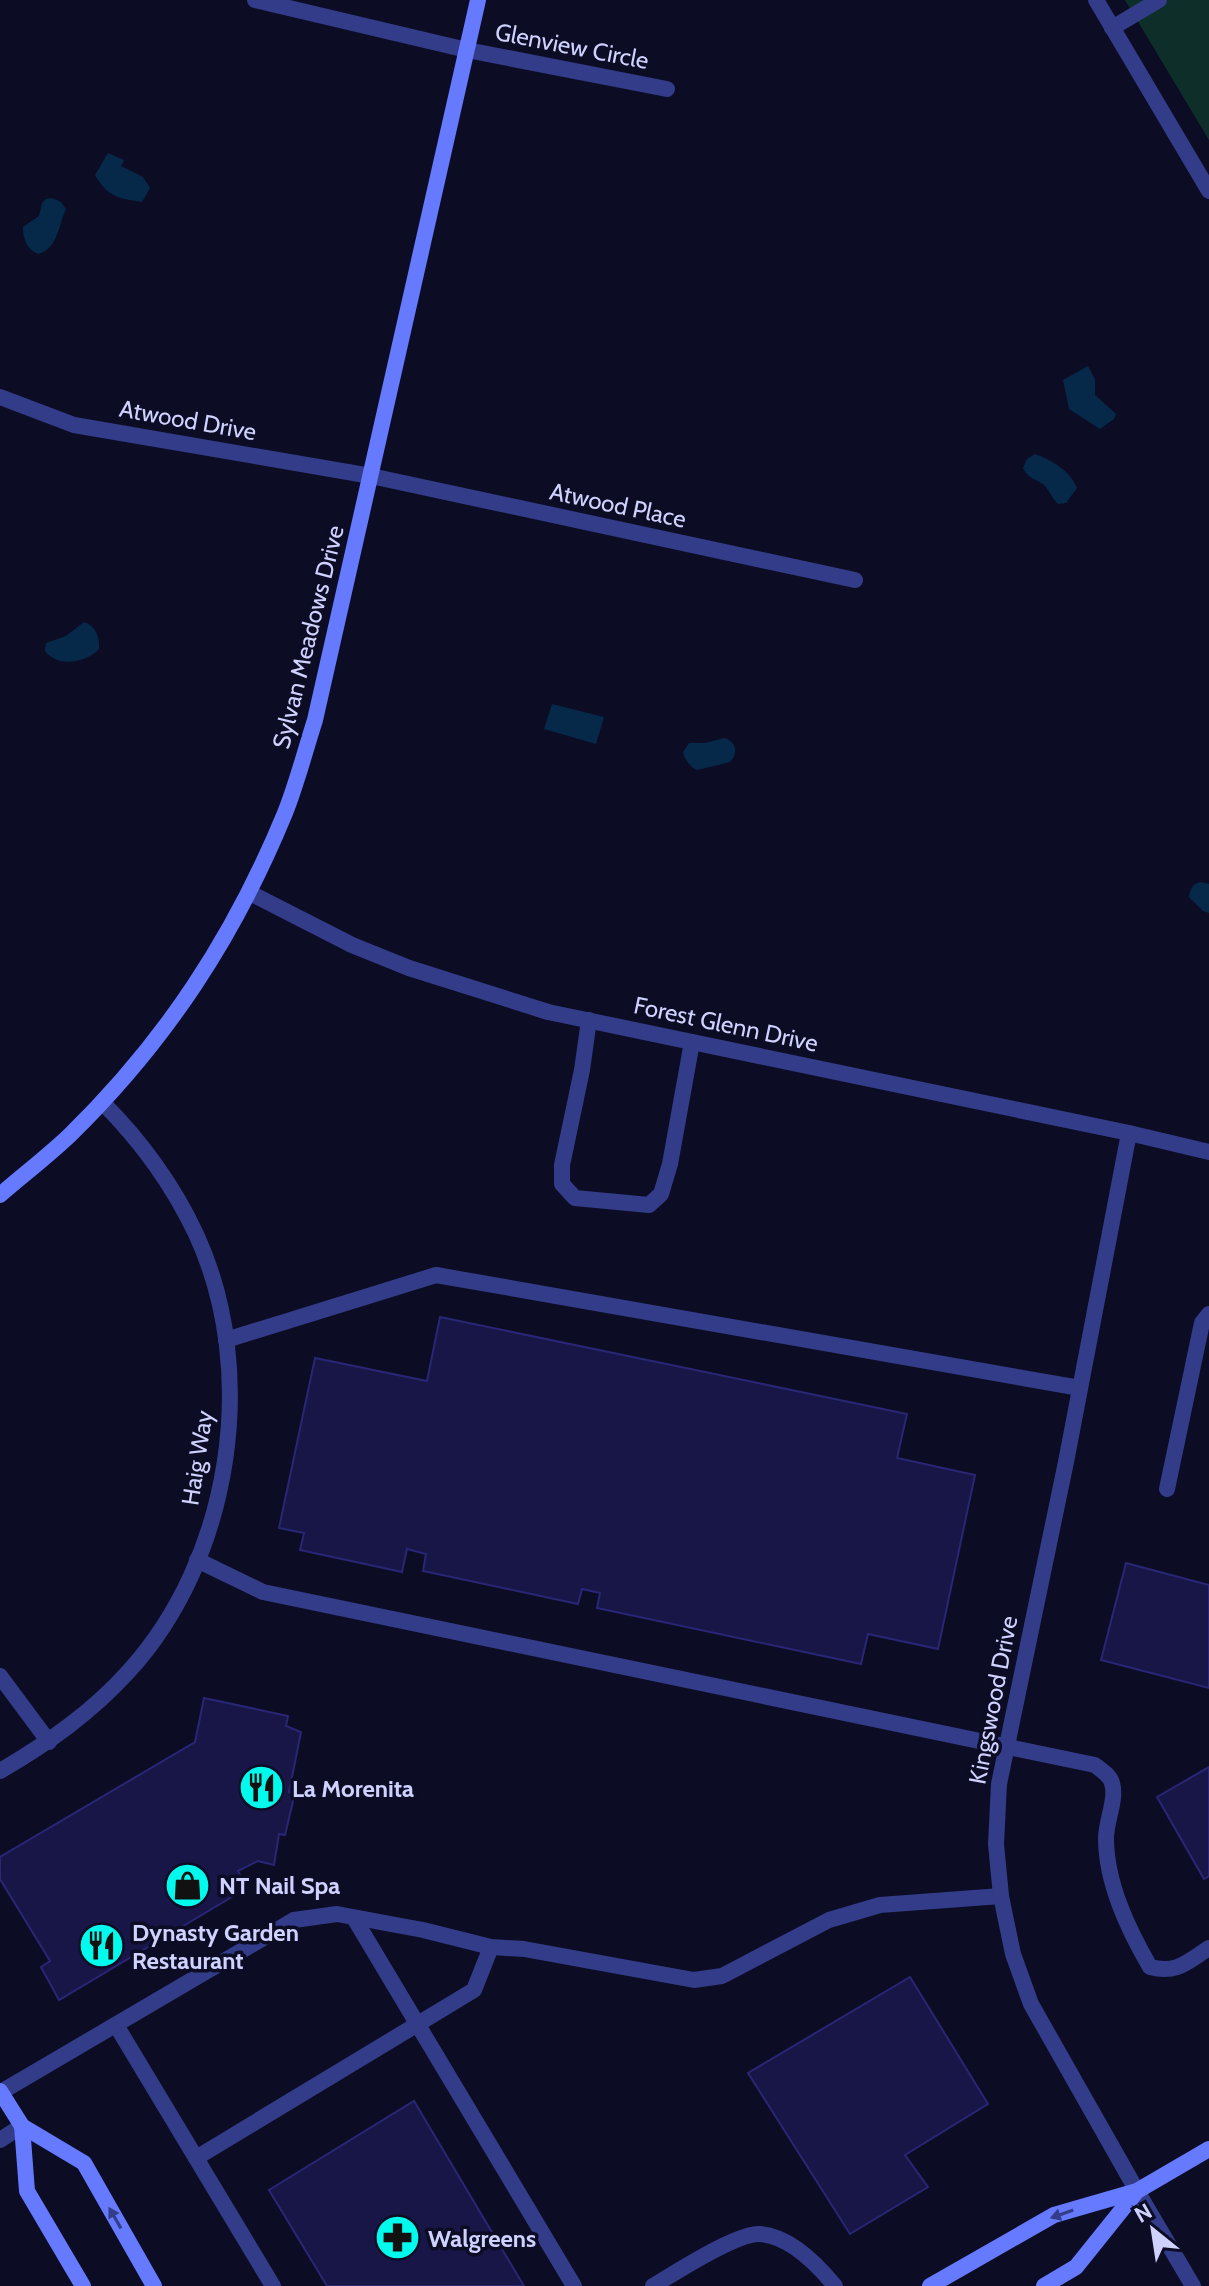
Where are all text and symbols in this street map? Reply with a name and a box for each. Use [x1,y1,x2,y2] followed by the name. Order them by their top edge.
[493,17,651,75] street label: Glenview Circle
[117,394,259,446] street label: Atwood Drive
[547,476,689,534] street label: Atwood Place
[266,522,350,752] street label: Sylvan Meadows Drive
[631,990,821,1058] street label: Forest Glenn Drive
[175,1409,219,1507] street label: Haig Way
[962,1613,1024,1787] street label: Kingswood Drive
[237,1764,285,1812] restaurant icon: La Morenita
[292,1774,414,1803] place label: La Morenita
[164,1861,212,1909] shop icon: NT Nail Spa
[219,1871,340,1900] place label: NT Nail Spa
[132,1918,299,1975] place label: Dynasty Garden Restaurant
[77,1922,125,1970] restaurant icon: Dynasty Garden Restaurant
[1113,2190,1193,2270] north arrow
[1130,2198,1157,2229] text: N
[108,2207,122,2229] one-way arrow
[1050,2208,1074,2220] one-way arrow
[373,2214,421,2262] pharmacy icon: Walgreens
[428,2224,536,2253] place label: Walgreens

